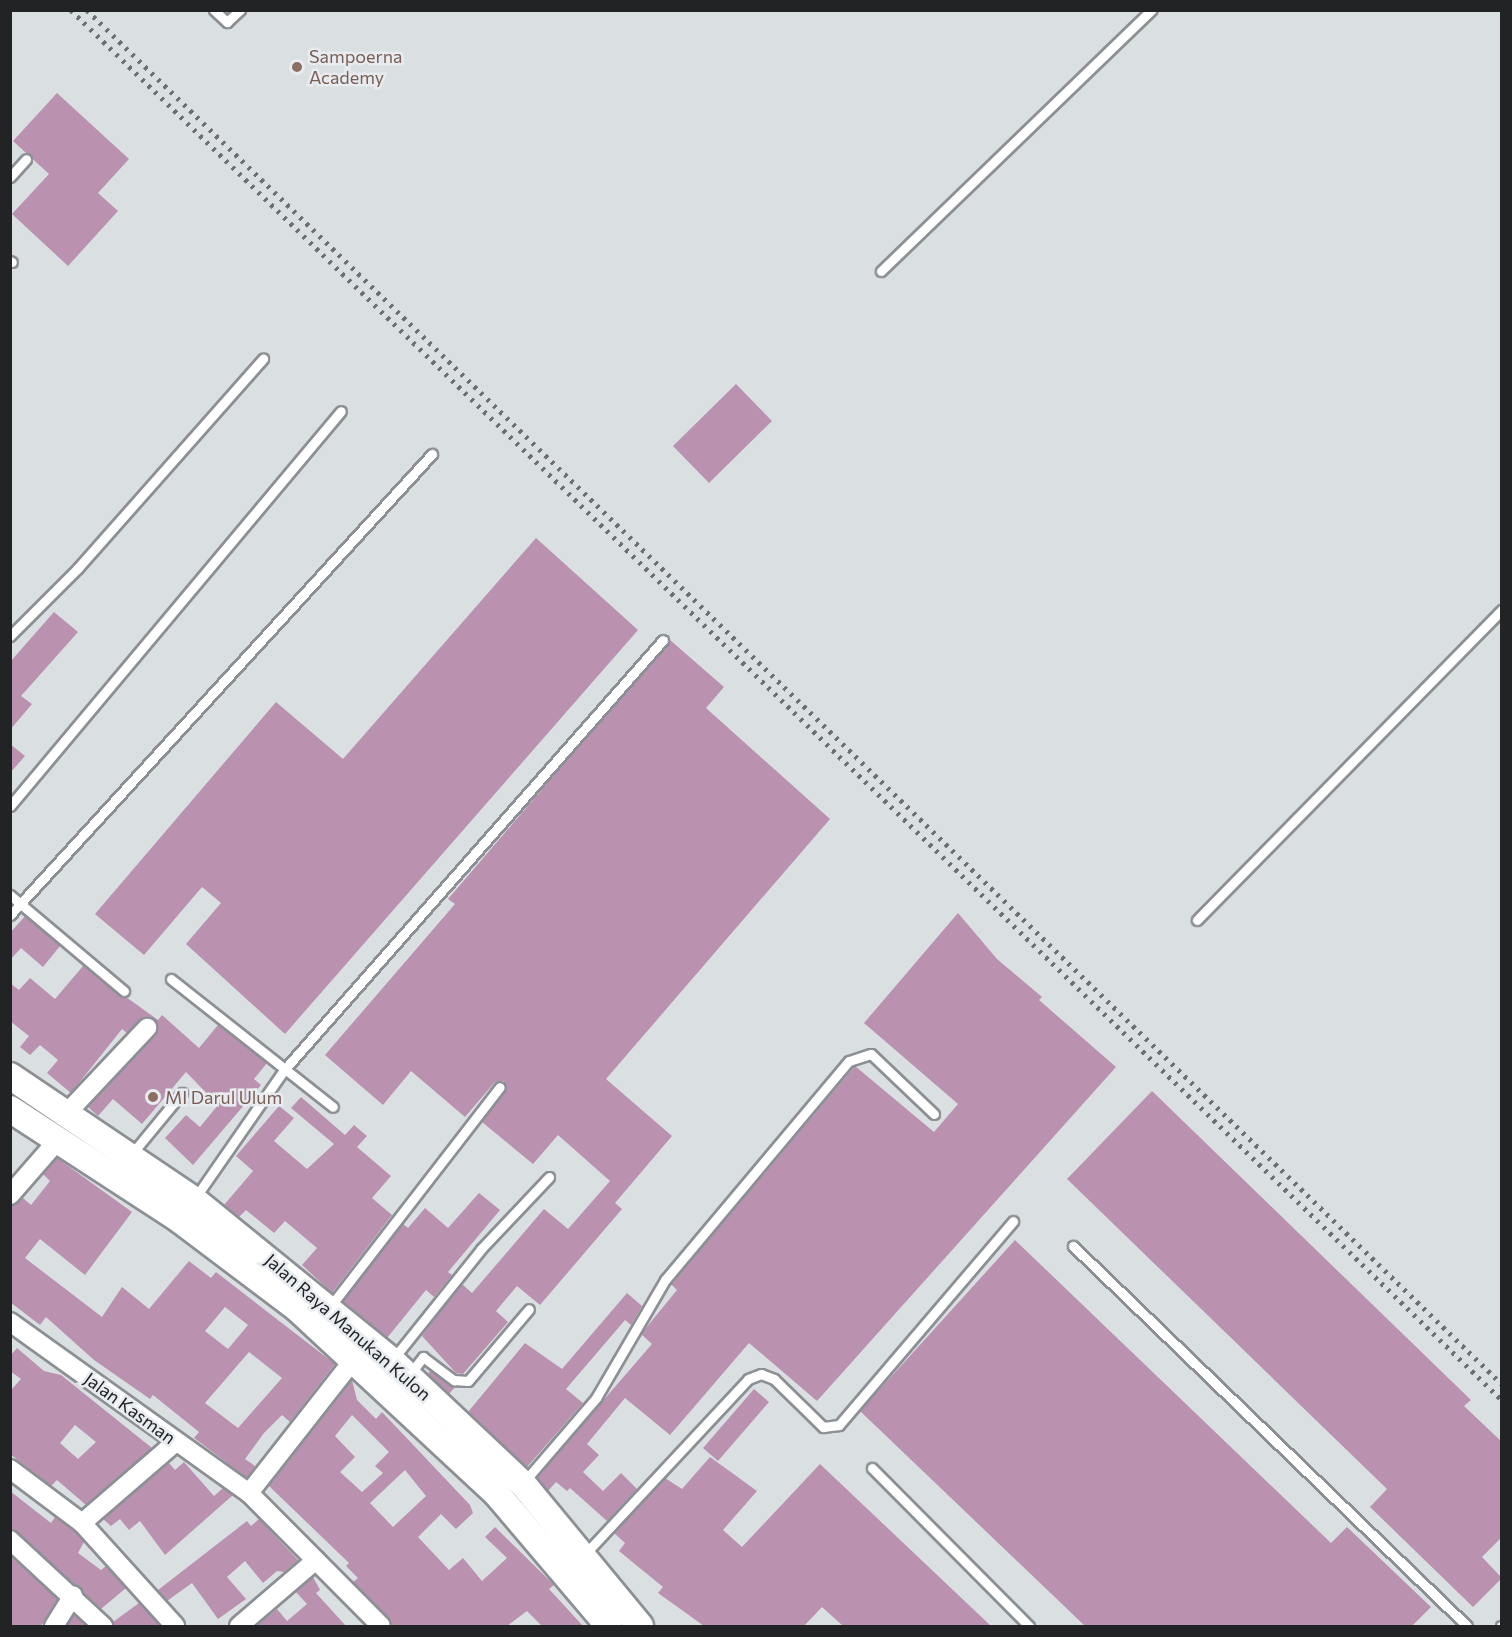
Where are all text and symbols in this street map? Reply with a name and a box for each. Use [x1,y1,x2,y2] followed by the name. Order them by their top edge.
[309,46,402,88] place label: Sampoerna Academy
[290,60,304,74] marker: Sampoerna Academy
[165,1086,282,1108] place label: MI Darul Ulum
[146,1090,160,1104] marker: MI Darul Ulum
[261,1249,435,1405] street label: Jalan Raya Manukan Kulon
[80,1368,180,1448] street label: Jalan Kasman

